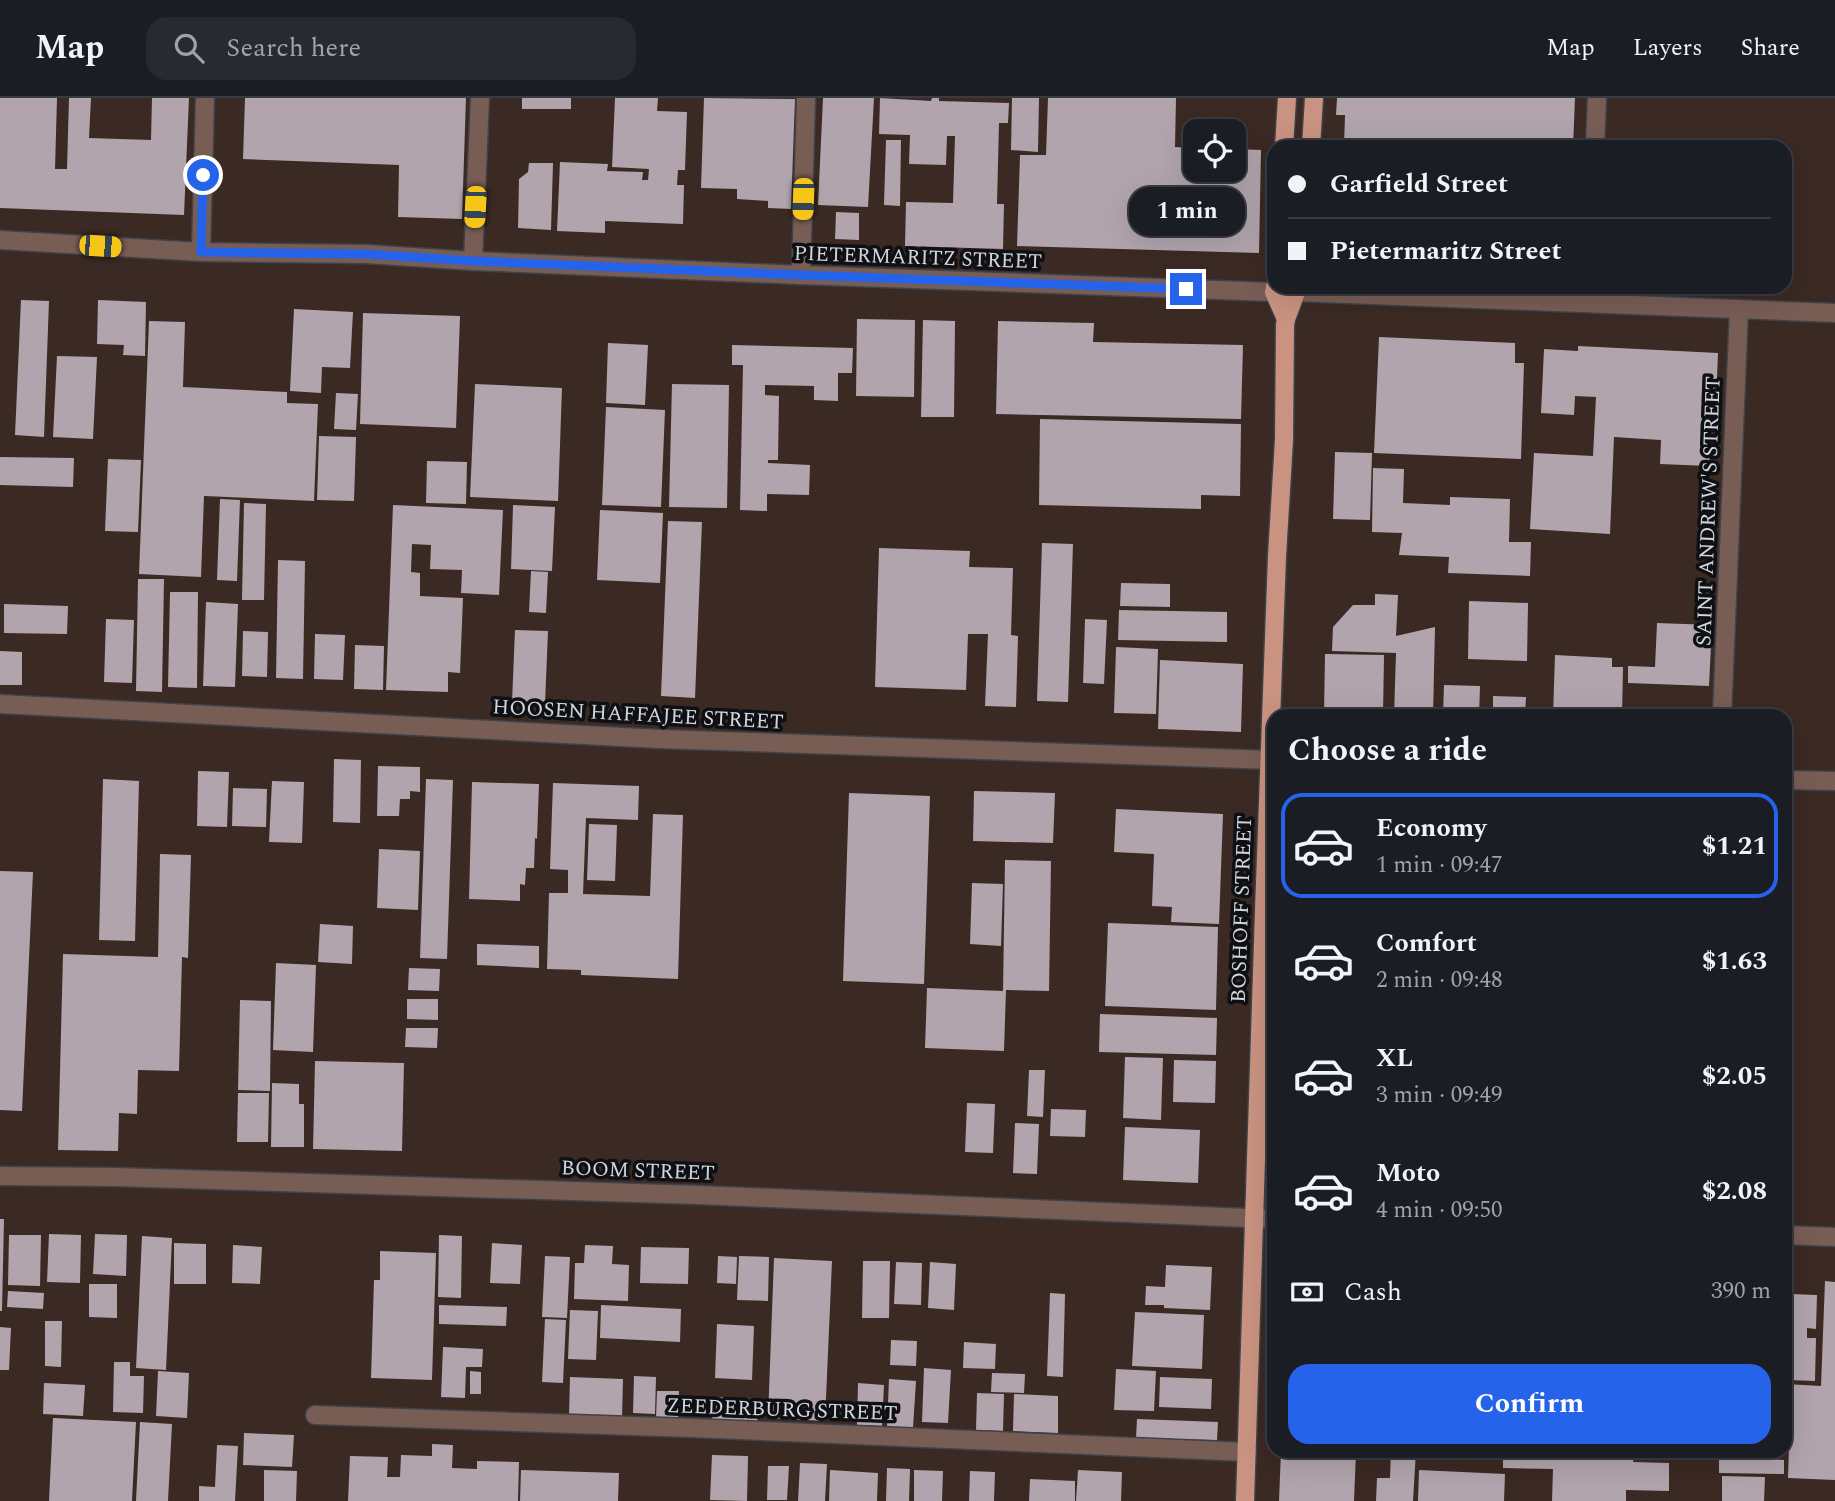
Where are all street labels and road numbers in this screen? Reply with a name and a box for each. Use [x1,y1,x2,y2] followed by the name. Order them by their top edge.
[793,238,1043,278] street label: PIETERMARITZ STREET
[1688,375,1730,647] street label: SAINT ANDREW'S STREET
[491,691,784,739] street label: HOOSEN HAFFAJEE STREET
[1223,815,1261,1003] street label: BOSHOFF STREET
[560,1152,715,1190] street label: BOOM STREET
[666,1390,898,1430] street label: ZEEDERBURG STREET

